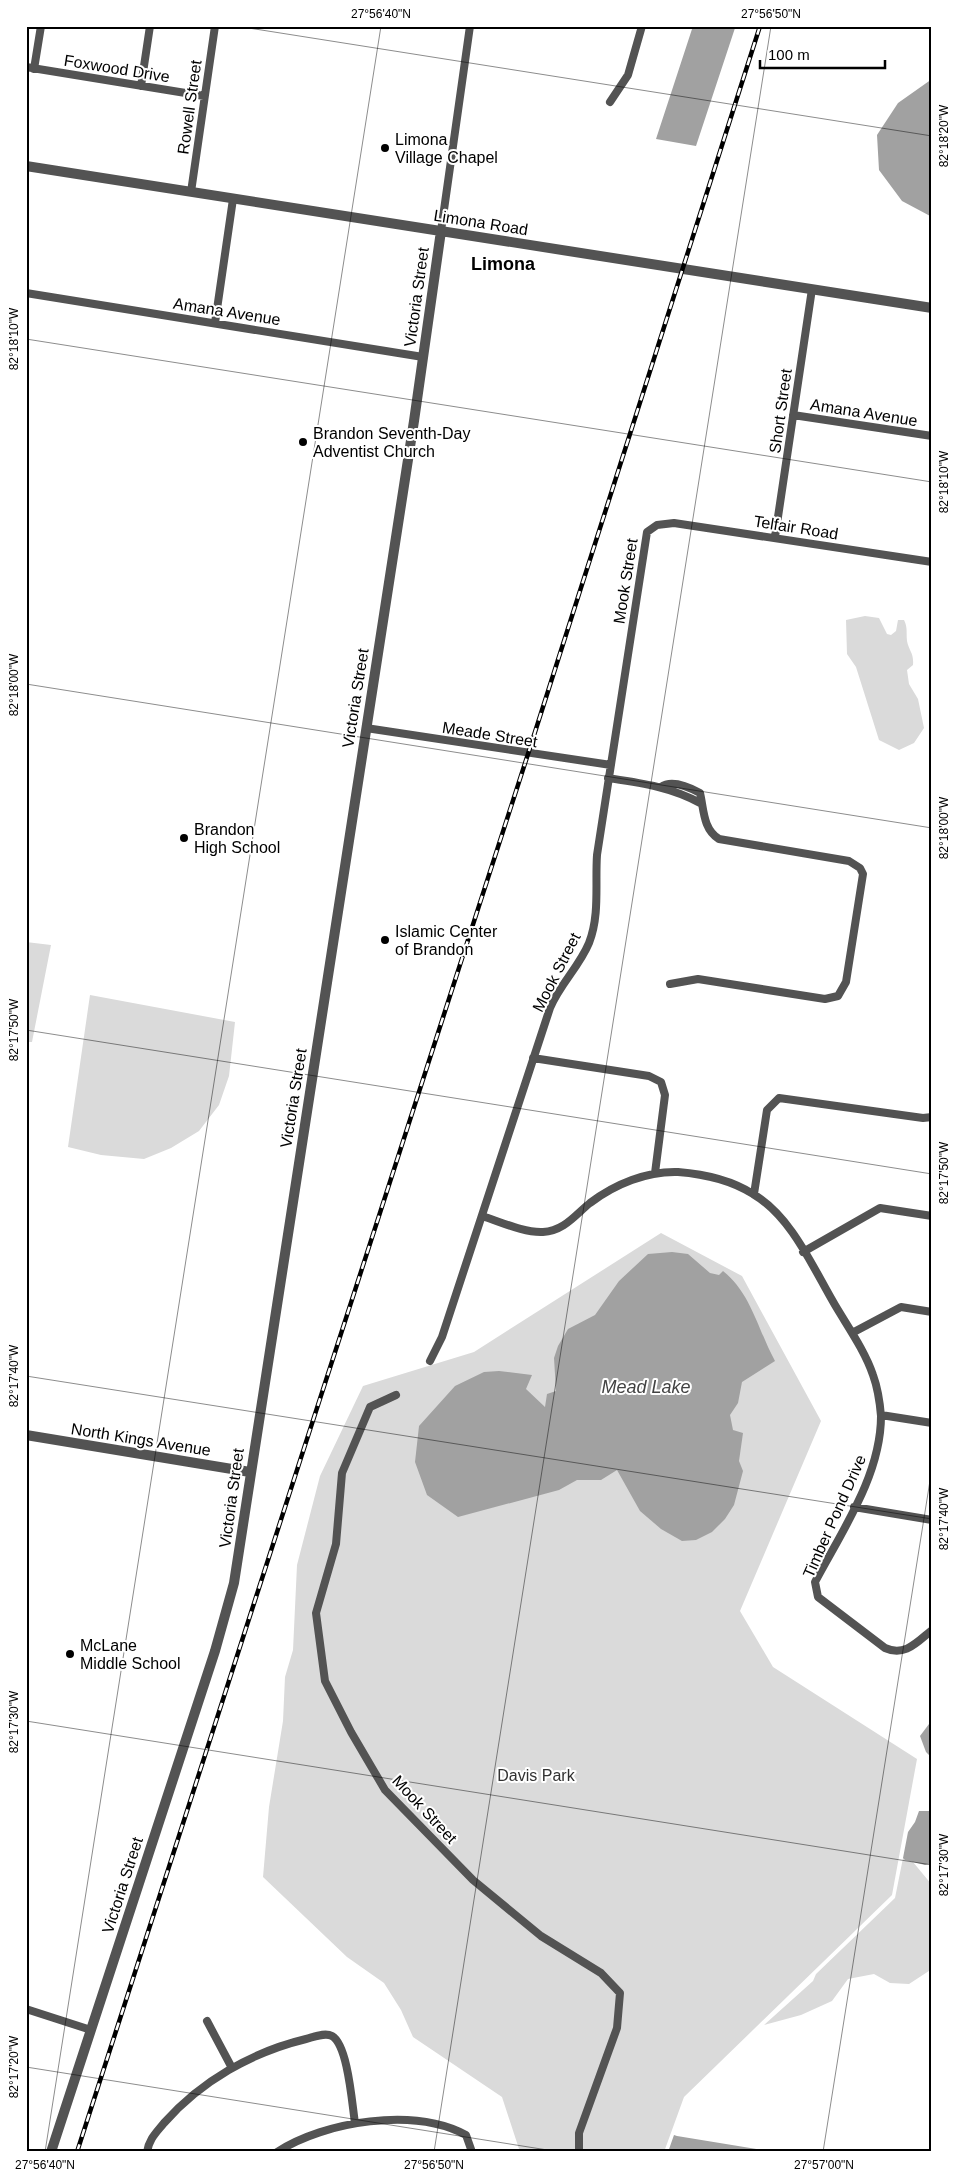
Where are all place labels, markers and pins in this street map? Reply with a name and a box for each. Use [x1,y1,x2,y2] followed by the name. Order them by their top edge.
[395,131,498,166] place label: Limona Village Chapel
[379,142,391,154] marker: Limona Village Chapel
[313,425,470,460] place label: Brandon Seventh-Day Adventist Church
[297,436,309,448] marker: Brandon Seventh-Day Adventist Church
[194,821,280,856] place label: Brandon High School
[178,832,190,844] marker: Brandon High School
[395,923,498,958] place label: Islamic Center of Brandon
[379,934,391,946] marker: Islamic Center of Brandon
[80,1637,181,1672] place label: McLane Middle School
[64,1648,76,1660] marker: McLane Middle School

